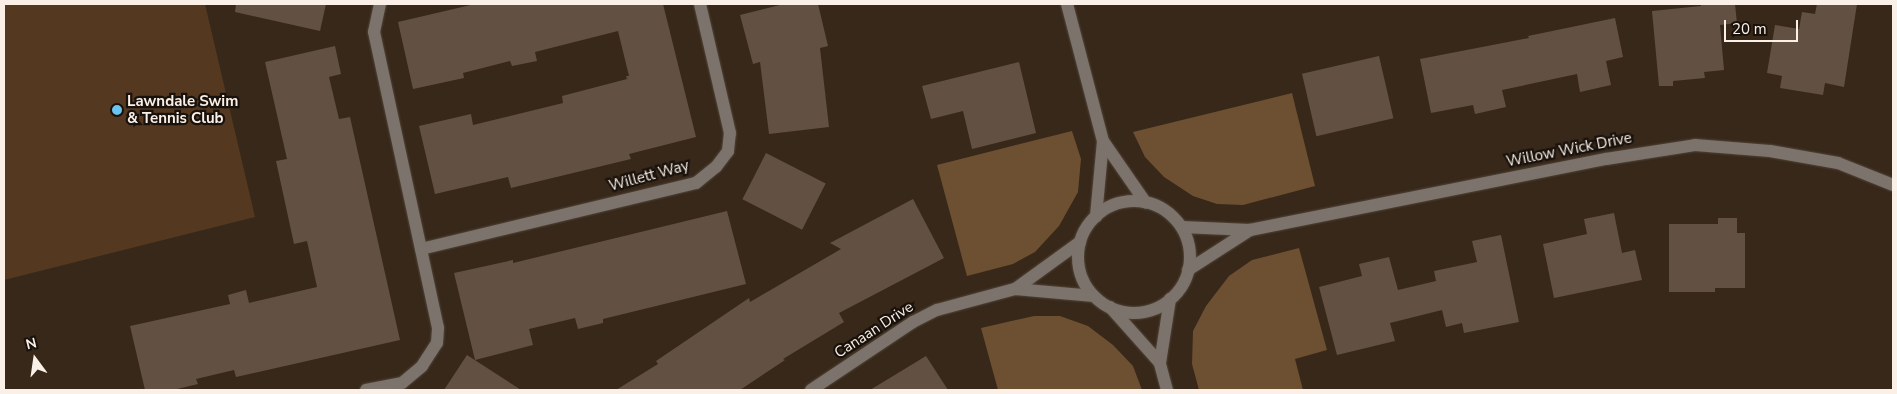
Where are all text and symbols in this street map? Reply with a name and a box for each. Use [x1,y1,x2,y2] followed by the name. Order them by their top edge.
[1727,10,1801,42] scale bar
[1732,19,1767,39] text: 20 m
[127,92,238,127] place label: Lawndale Swim & Tennis Club
[111,104,123,116] marker: Lawndale Swim & Tennis Club
[1505,129,1633,171] street label: Willow Wick Drive
[607,157,691,195] street label: Willett Way
[831,298,917,362] street label: Canaan Drive
[24,333,39,354] text: N
[10,334,60,384] north arrow

